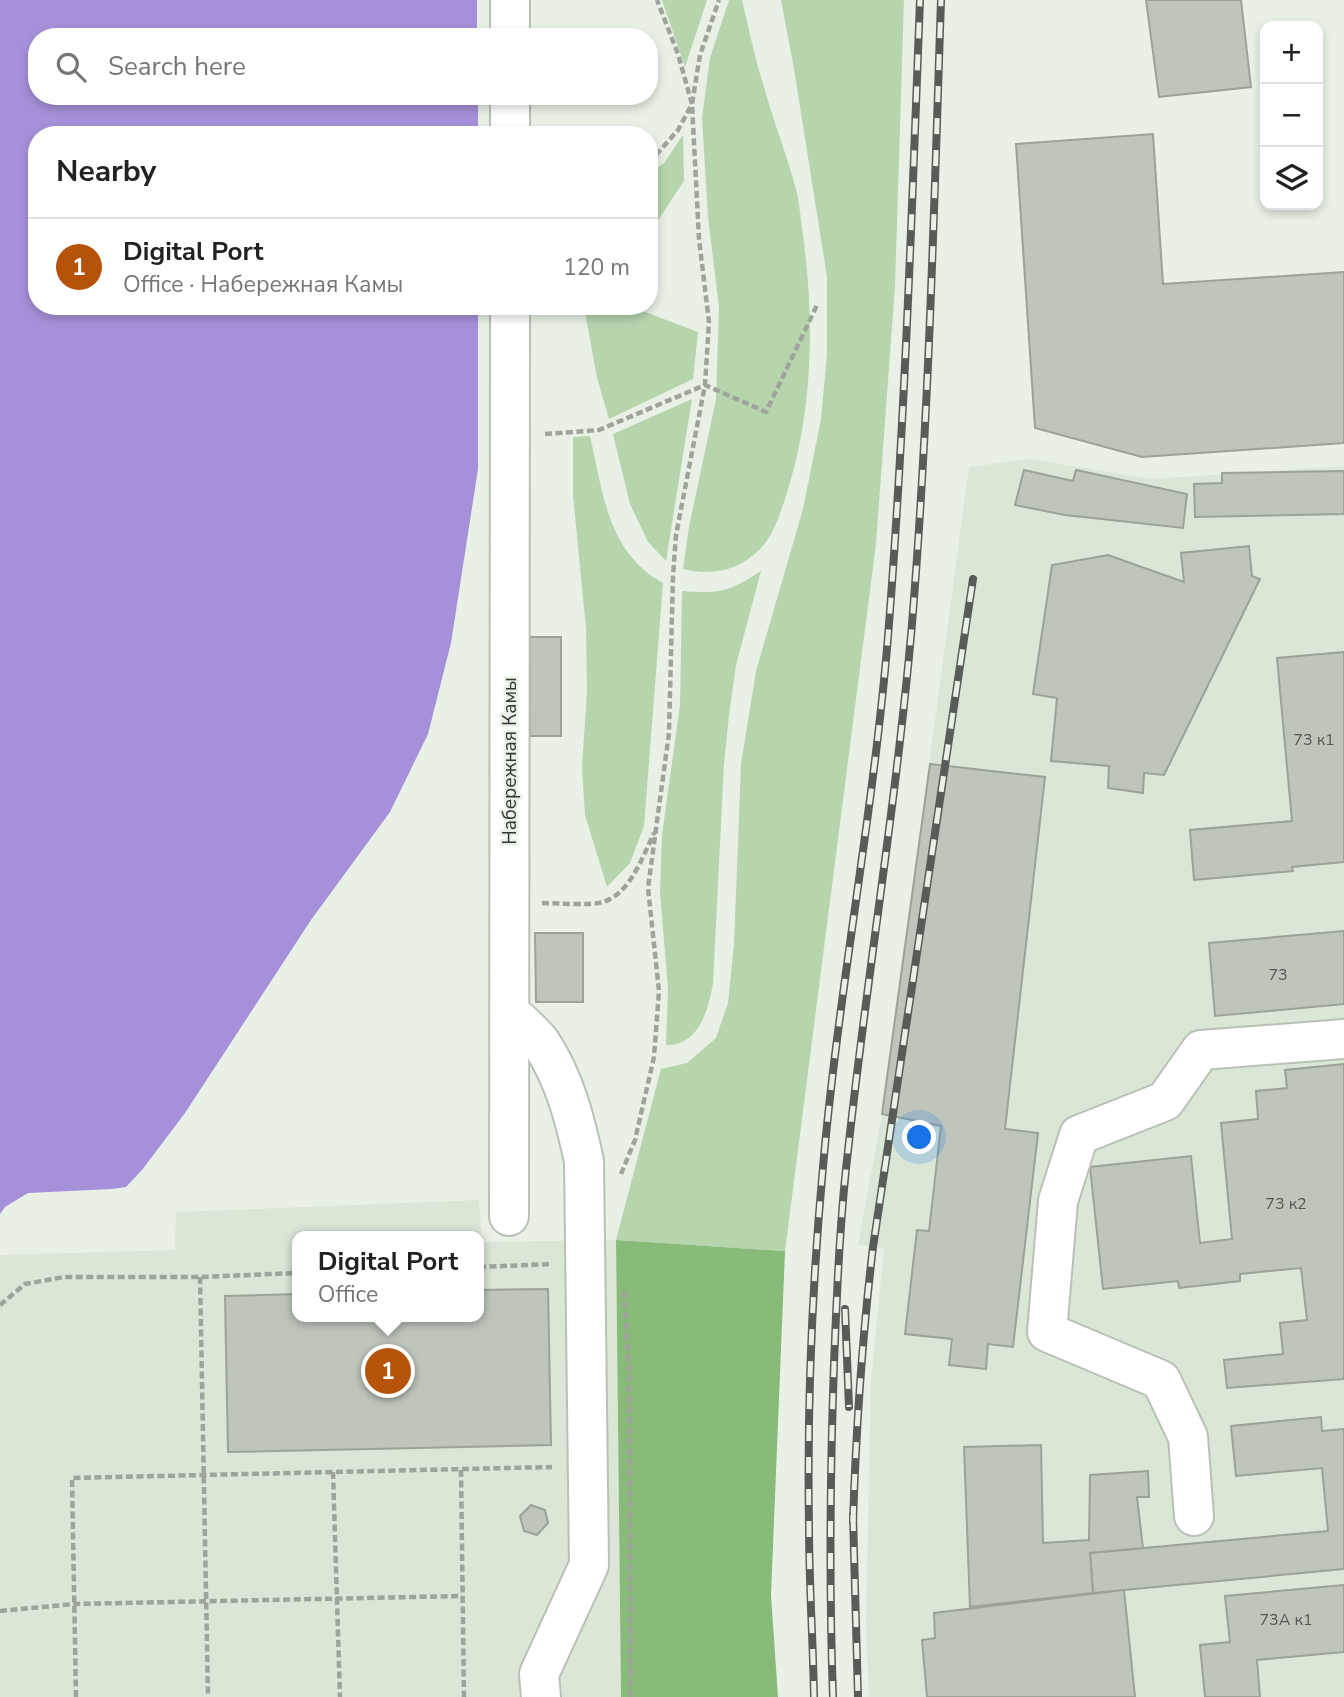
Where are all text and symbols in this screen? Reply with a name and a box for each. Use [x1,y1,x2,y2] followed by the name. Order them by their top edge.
[1260,21,1323,210] map controls
[1260,21,1323,84] button: +
[28,28,658,105] search box
[52,48,90,86] icon: search
[108,49,246,84] text: Search here
[1260,84,1323,147] button: −
[1260,147,1323,210] button: layers
[56,151,156,192] text: Nearby
[123,234,263,269] text: Digital Port
[72,252,86,283] text: 1
[563,252,630,283] text: 120 m
[123,269,403,300] text: Office · Набережная Камы
[497,677,523,845] street label: Набережная Камы
[1293,729,1335,751] house number: 73 к1
[1268,964,1288,986] house number: 73
[902,1120,936,1154] your location
[1265,1193,1307,1215] house number: 73 к2
[292,1231,484,1322] popup
[318,1244,458,1279] text: Digital Port
[318,1279,378,1310] text: Office
[365,1345,411,1397] pin: 1
[1260,1609,1313,1631] house number: 73А к1

